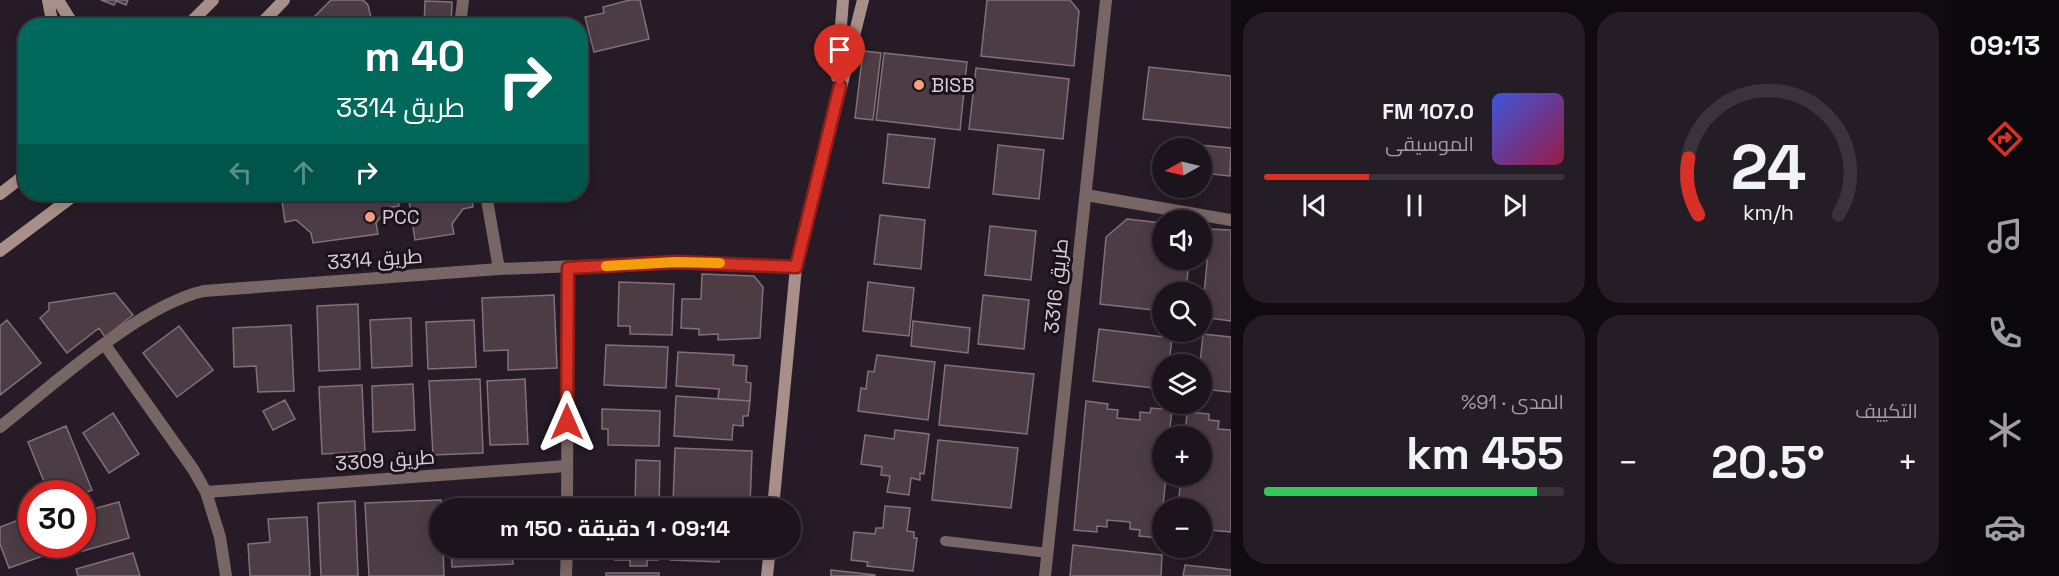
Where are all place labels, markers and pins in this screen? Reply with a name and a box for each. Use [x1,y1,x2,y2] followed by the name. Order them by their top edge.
[814,24,865,86] pin
[931,72,975,98] place label: BISB
[912,78,926,92] marker: BISB
[382,204,420,230] place label: PCC
[363,210,377,224] marker: PCC

